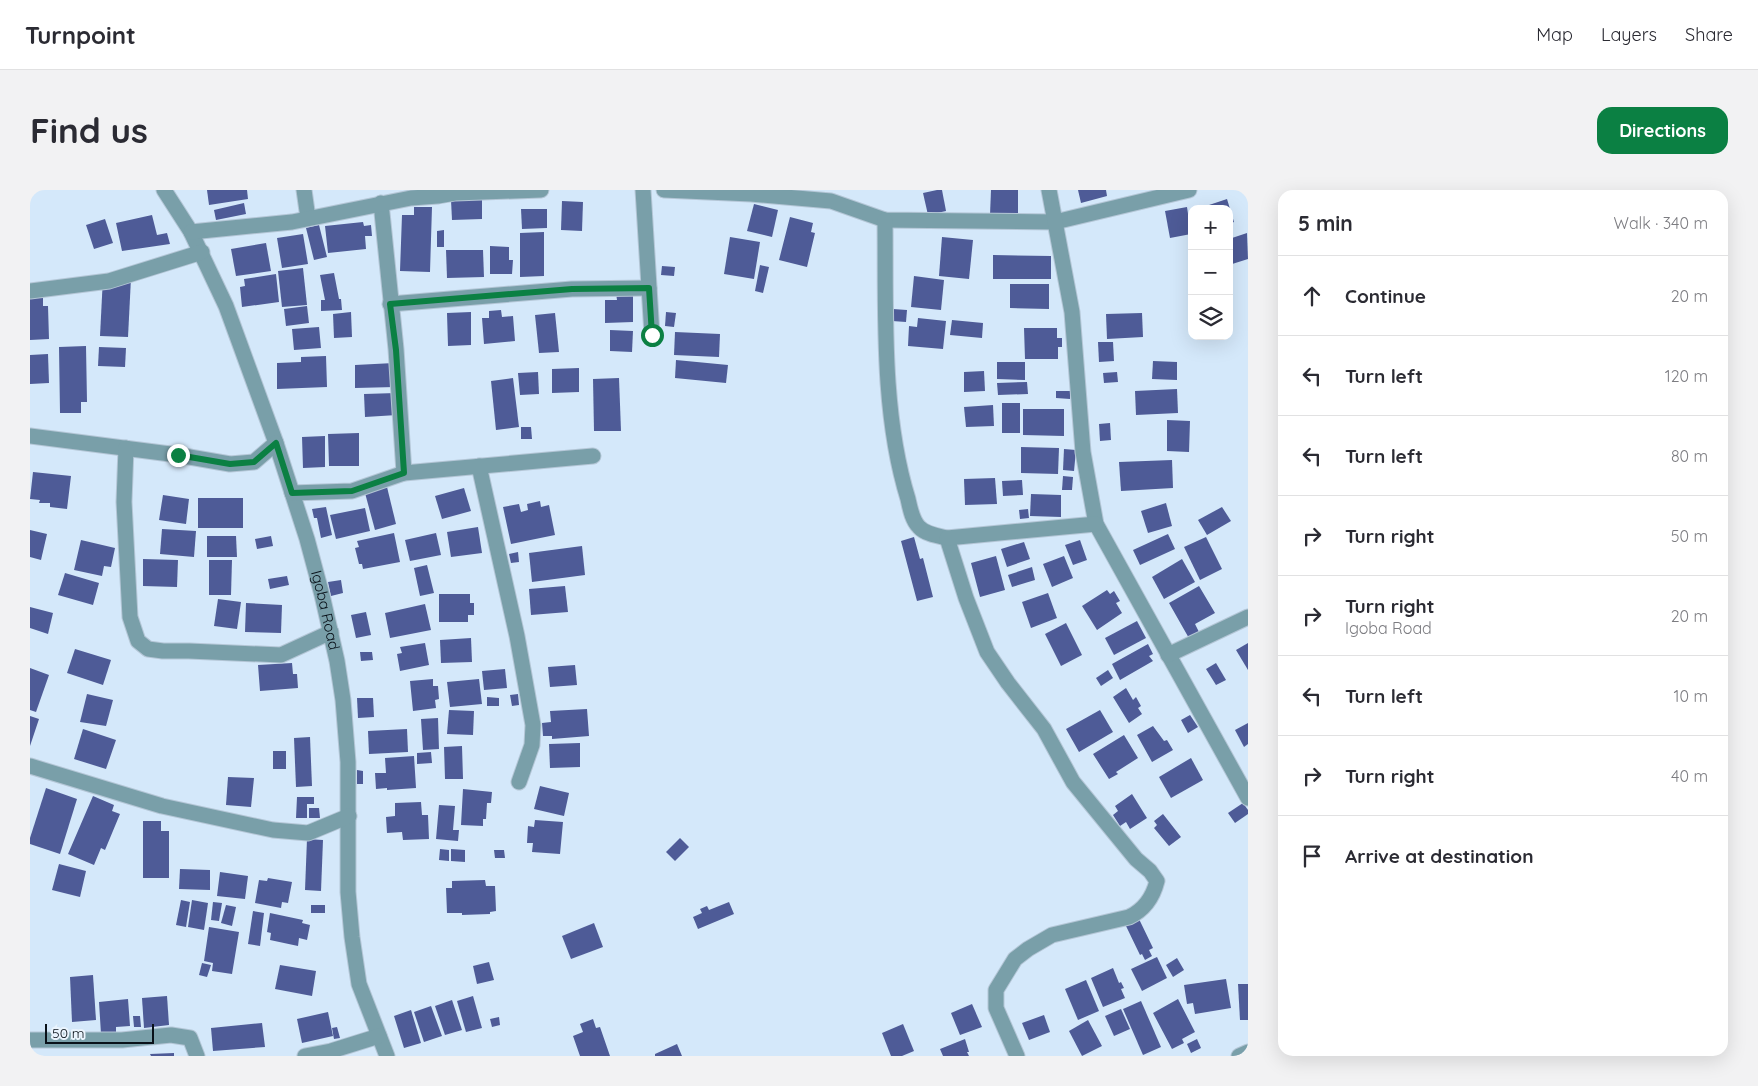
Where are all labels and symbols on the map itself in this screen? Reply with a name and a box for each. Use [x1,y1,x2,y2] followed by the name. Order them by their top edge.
[641,324,664,347] route start
[167,444,190,467] route end
[307,568,344,652] street label: Igoba Road
[45,1021,154,1044] scale bar

